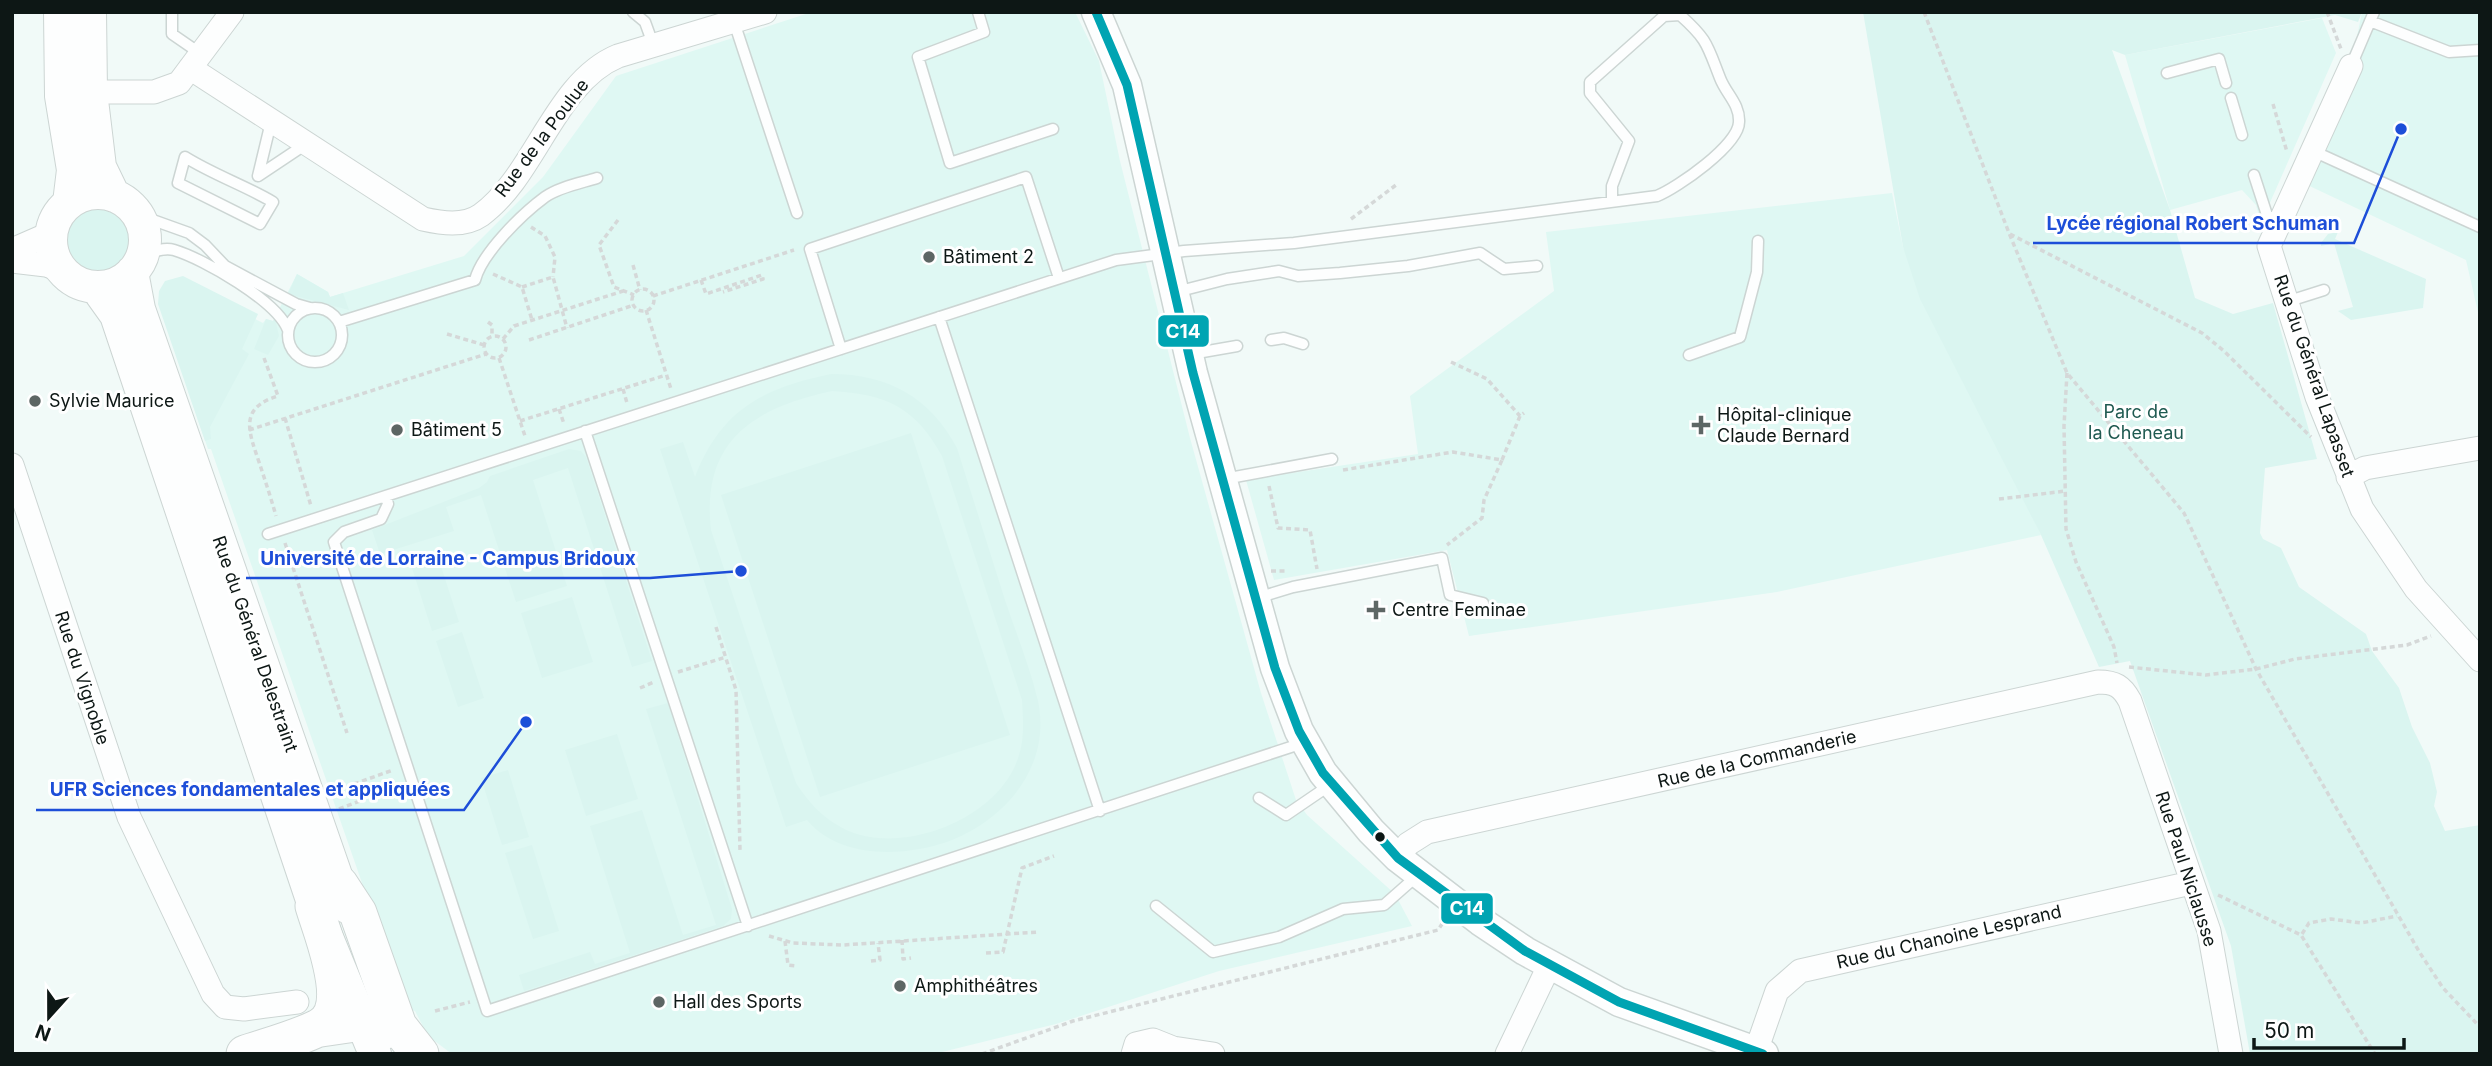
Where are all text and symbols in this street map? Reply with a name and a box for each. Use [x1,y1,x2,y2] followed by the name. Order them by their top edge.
[490,75,593,201] street label: Rue de la Poulue
[2033,203,2354,243] callout: Lycée régional Robert Schuman
[2046,212,2340,235] text: Lycée régional Robert Schuman
[943,246,1034,267] place label: Bâtiment 2
[921,249,937,265] marker: Bâtiment 2
[2270,272,2359,480] street label: Rue du Général Lapasset
[1157,314,1210,348] line badge: C14
[1165,320,1201,343] text: C14
[49,390,174,411] place label: Sylvie Maurice
[27,393,43,409] marker: Sylvie Maurice
[2088,401,2184,443] park label: Parc de la Cheneau
[1717,404,1851,446] place label: Hôpital-clinique Claude Bernard
[1691,415,1711,435] marker: Hôpital-clinique Claude Bernard
[411,419,502,440] place label: Bâtiment 5
[389,422,405,438] marker: Bâtiment 5
[209,533,302,755] street label: Rue du Général Delestraint
[246,538,650,578] callout: Université de Lorraine - Campus Bridoux
[260,547,636,570] text: Université de Lorraine - Campus Bridoux
[1392,599,1526,620] place label: Centre Feminae
[1366,600,1386,620] marker: Centre Feminae
[51,608,114,747] street label: Rue du Vignoble
[1655,725,1858,792] street label: Rue de la Commanderie
[36,770,464,810] callout: UFR Sciences fondamentales et appliquées
[50,778,450,801] text: UFR Sciences fondamentales et appliquées
[2151,788,2222,949] street label: Rue Paul Niclausse
[1373,830,1387,844] unlabelled marker
[1440,892,1494,925] line badge: C14
[1449,897,1485,920] text: C14
[1834,900,2063,973] street label: Rue du Chanoine Lesprand
[914,975,1038,996] place label: Amphithéâtres
[892,978,908,994] marker: Amphithéâtres
[14,982,84,1052] north arrow
[673,991,802,1012] place label: Hall des Sports
[651,994,667,1010] marker: Hall des Sports
[2254,1006,2404,1050] scale bar
[2264,1018,2314,1043] text: 50 m
[32,1019,54,1046] text: N

